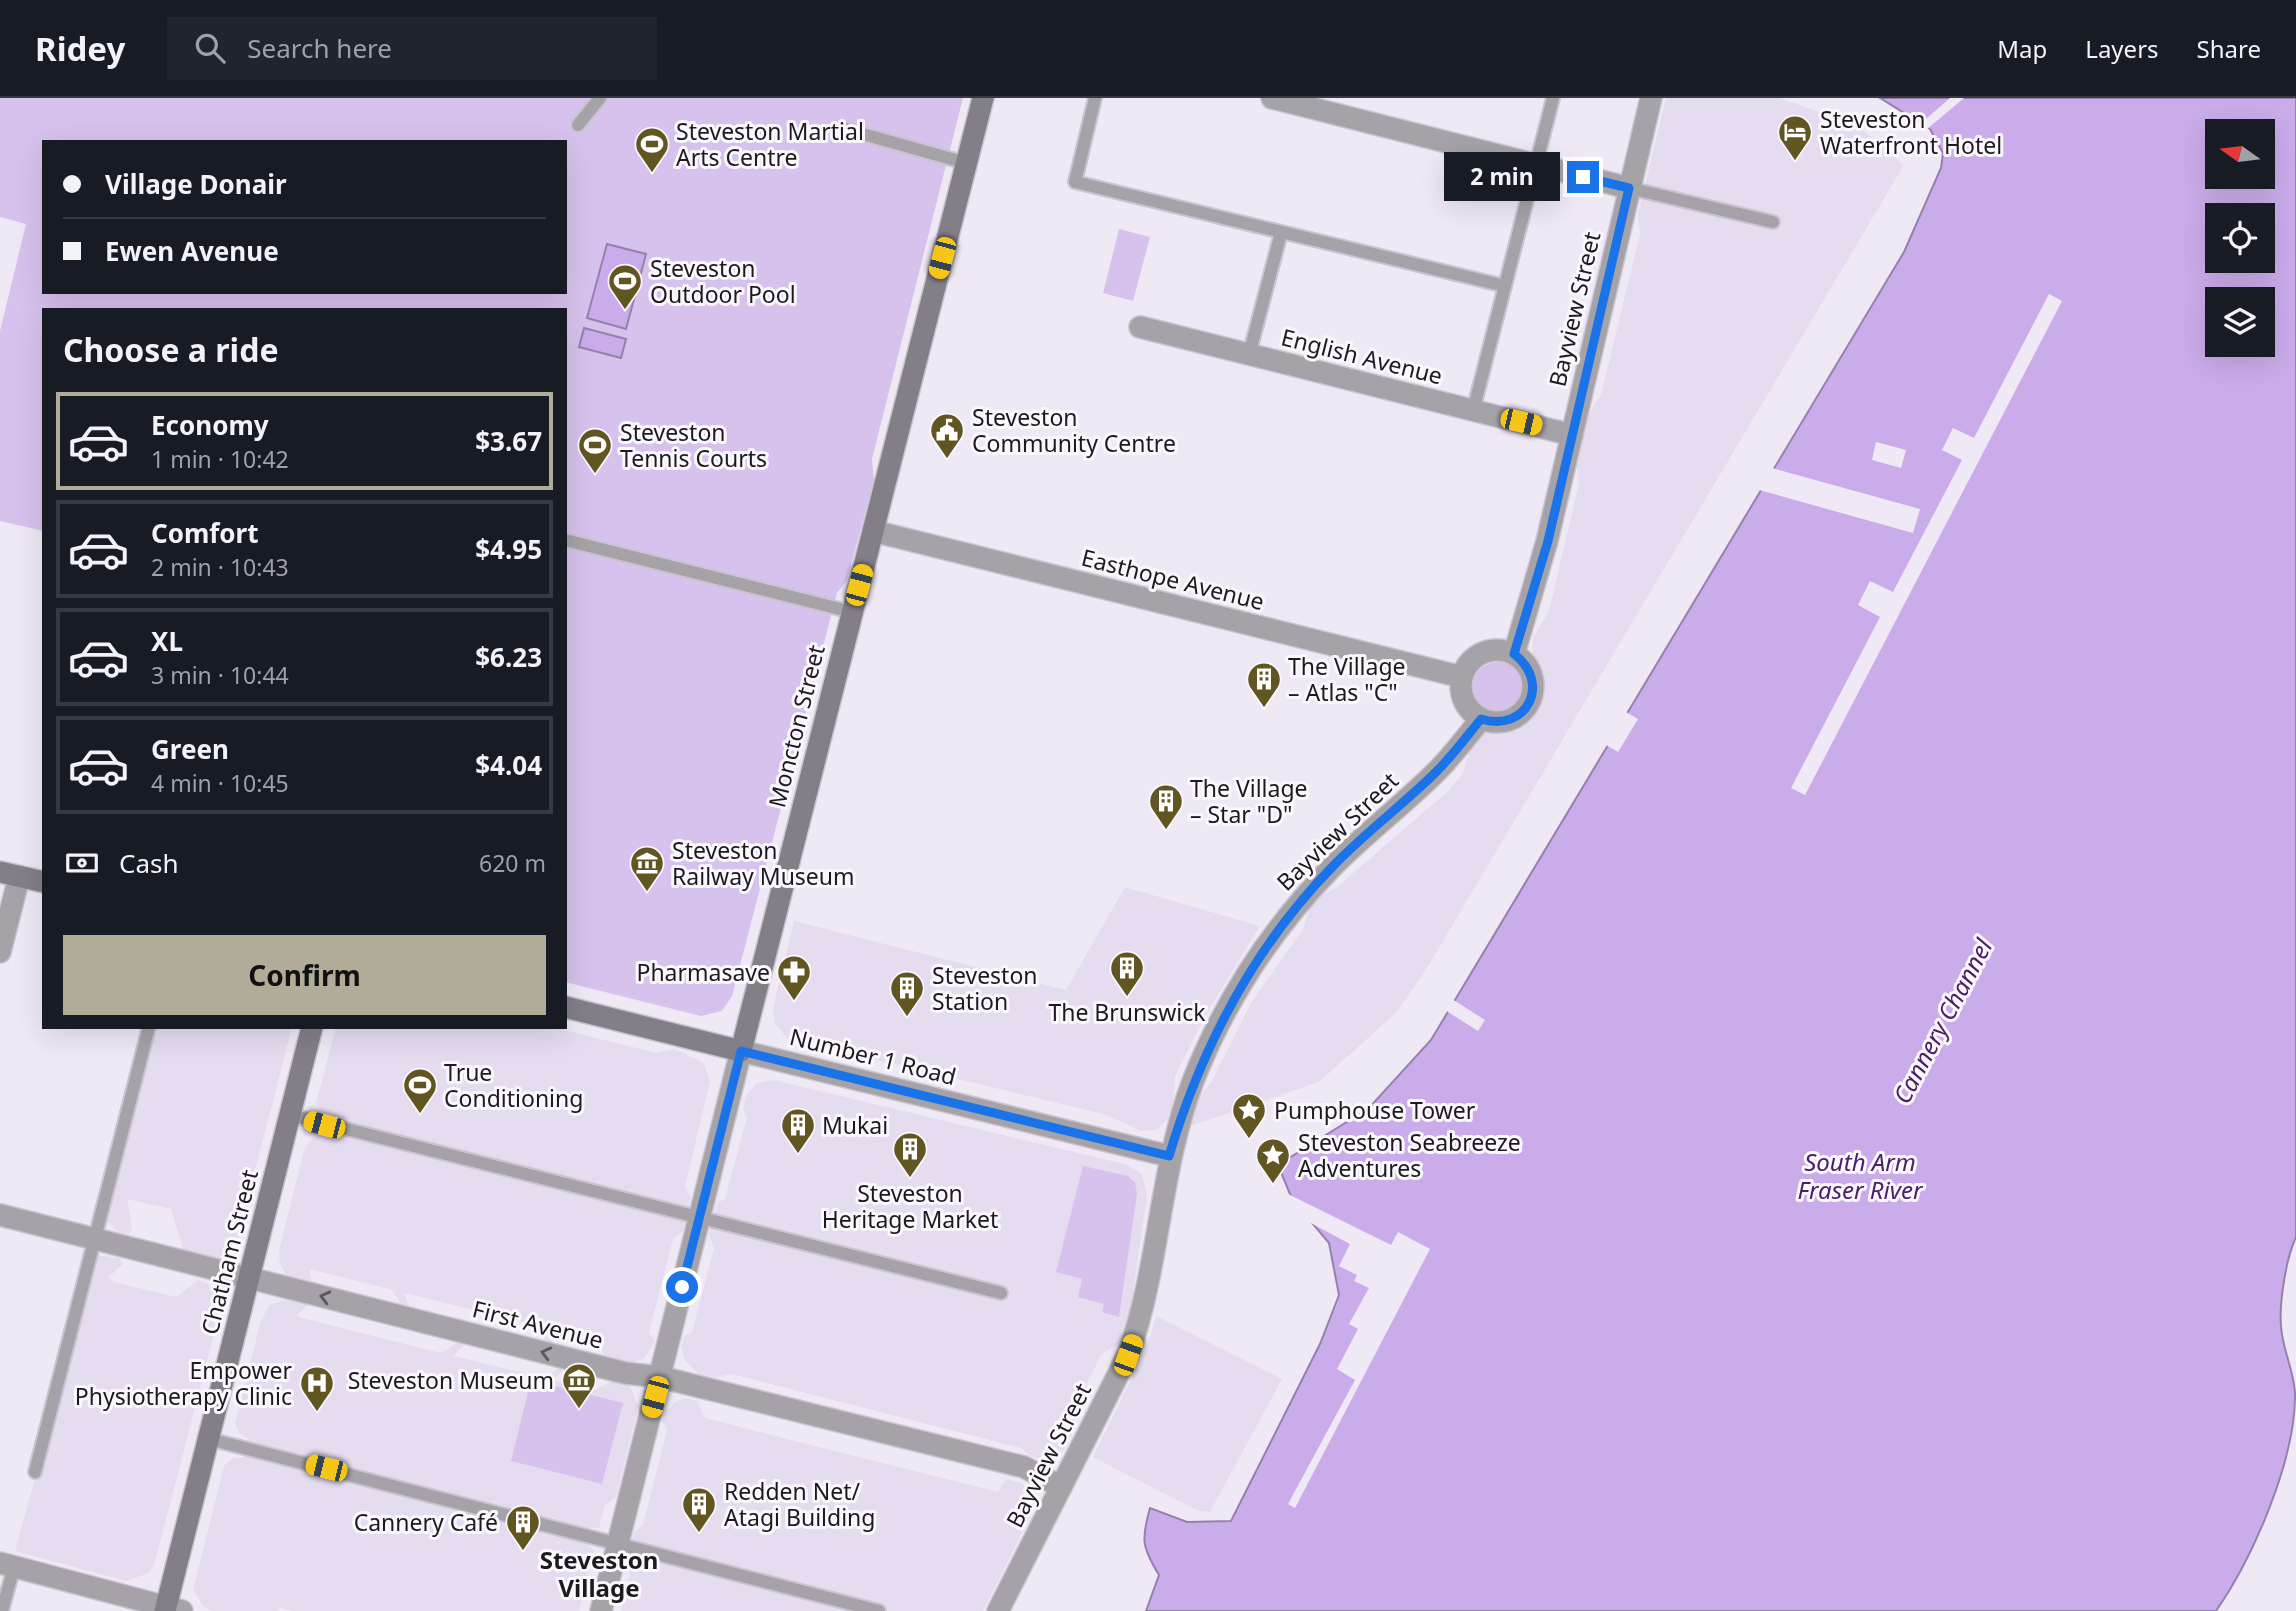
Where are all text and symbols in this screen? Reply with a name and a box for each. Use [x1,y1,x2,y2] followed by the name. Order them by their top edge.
[167,17,657,80] search box
[35,26,125,71] text: Ridey
[191,29,229,67] icon: search
[247,30,392,66] text: Search here
[1997,32,2047,65] text: Map
[2085,32,2159,65] text: Layers
[2197,32,2261,65] text: Share
[1820,103,2002,161] place label: Steveston Waterfront Hotel
[1776,113,1814,162] hotel icon: Steveston Waterfront Hotel
[676,115,864,173] place label: Steveston Martial Arts Centre
[2205,119,2275,189] north arrow
[2205,119,2275,357] map controls
[633,125,671,174] sports icon: Steveston Martial Arts Centre
[1443,153,1558,202] callout: 2 min
[1470,160,1534,192] text: 2 min
[1567,161,1599,193] route end
[105,166,287,202] text: Village Donair
[2205,203,2275,273] button: locate
[1541,228,1607,390] street label: Bayview Street
[105,233,279,269] text: Ewen Avenue
[927,235,958,281] car
[650,252,796,310] place label: Steveston Outdoor Pool
[606,262,644,311] sports icon: Steveston Outdoor Pool
[2205,287,2275,357] button: layers
[1278,321,1446,391] street label: English Avenue
[63,328,279,371] text: Choose a ride
[972,401,1176,459] place label: Steveston Community Centre
[151,407,269,443] text: Economy
[1499,407,1544,437] car
[67,410,130,473] icon: car
[928,411,966,460] public building icon: Steveston Community Centre
[620,416,767,474] place label: Steveston Tennis Courts
[475,423,542,459] text: $3.67
[576,426,614,475] sports icon: Steveston Tennis Courts
[151,443,289,475] text: 1 min · 10:42
[151,515,259,551] text: Comfort
[67,518,130,581] icon: car
[475,531,542,567] text: $4.95
[1078,541,1268,617] street label: Easthope Avenue
[151,551,289,583] text: 2 min · 10:43
[844,562,875,608] car
[151,623,183,659] text: XL
[67,626,130,689] icon: car
[475,639,542,675] text: $6.23
[760,641,832,811] street label: Moncton Street
[1288,650,1406,708] place label: The Village – Atlas "C"
[151,659,289,691] text: 3 min · 10:44
[1245,660,1283,709] building icon: The Village – Atlas "C"
[151,731,229,767] text: Green
[67,734,130,797] icon: car
[475,747,542,783] text: $4.04
[1269,765,1405,897] street label: Bayview Street
[151,767,289,799] text: 4 min · 10:45
[1190,772,1308,830] place label: The Village – Star "D"
[1147,782,1185,831] building icon: The Village – Star "D"
[672,834,855,892] place label: Steveston Railway Museum
[63,844,101,882] icon: cash
[628,844,666,893] museum icon: Steveston Railway Museum
[119,845,179,881] text: Cash
[479,847,546,879] text: 620 m
[1885,932,2000,1109] water label: Cannery Channel
[63,935,546,1015] button: Confirm
[1108,949,1146,998] building icon: The Brunswick
[775,953,813,1002] pharmacy icon: Pharmasave
[636,956,770,988] place label: Pharmasave
[932,959,1038,1017] place label: Steveston Station
[888,969,926,1018] building icon: Steveston Station
[1048,996,1206,1028] place label: The Brunswick
[787,1020,959,1092] street label: Number 1 Road
[444,1056,583,1114] place label: True Conditioning
[401,1066,439,1115] sports icon: True Conditioning
[1230,1091,1268,1140] place icon: Pumphouse Tower
[1274,1094,1476,1126] place label: Pumphouse Tower
[779,1106,817,1155] building icon: Mukai
[301,1109,348,1141] car
[822,1109,888,1141] place label: Mukai
[1298,1126,1521,1184] place label: Steveston Seabreeze Adventures
[891,1130,929,1179] building icon: Steveston Heritage Market
[1254,1136,1292,1185] place icon: Steveston Seabreeze Adventures
[1798,1145,1924,1206] water label: South Arm Fraser River
[193,1166,265,1338] street label: Chatham Street
[822,1177,998,1235] place label: Steveston Heritage Market
[666,1271,698,1303] route start
[319,1291,331,1306] one-way arrow
[469,1292,607,1356] street label: First Avenue
[1111,1332,1146,1378] car
[540,1347,552,1361] one-way arrow
[75,1354,292,1412] place label: Empower Physiotherapy Clinic
[560,1361,598,1410] museum icon: Steveston Museum
[298,1364,336,1413] hospital icon: Empower Physiotherapy Clinic
[348,1364,554,1396] place label: Steveston Museum
[640,1374,671,1420] car
[998,1377,1098,1533] street label: Bayview Street
[304,1453,349,1483] car
[724,1475,875,1533] place label: Redden Net/ Atagi Building
[680,1485,718,1534] building icon: Redden Net/ Atagi Building
[504,1503,542,1552] building icon: Cannery Café
[354,1506,498,1538] place label: Cannery Café
[540,1543,658,1604] district label: Steveston Village

